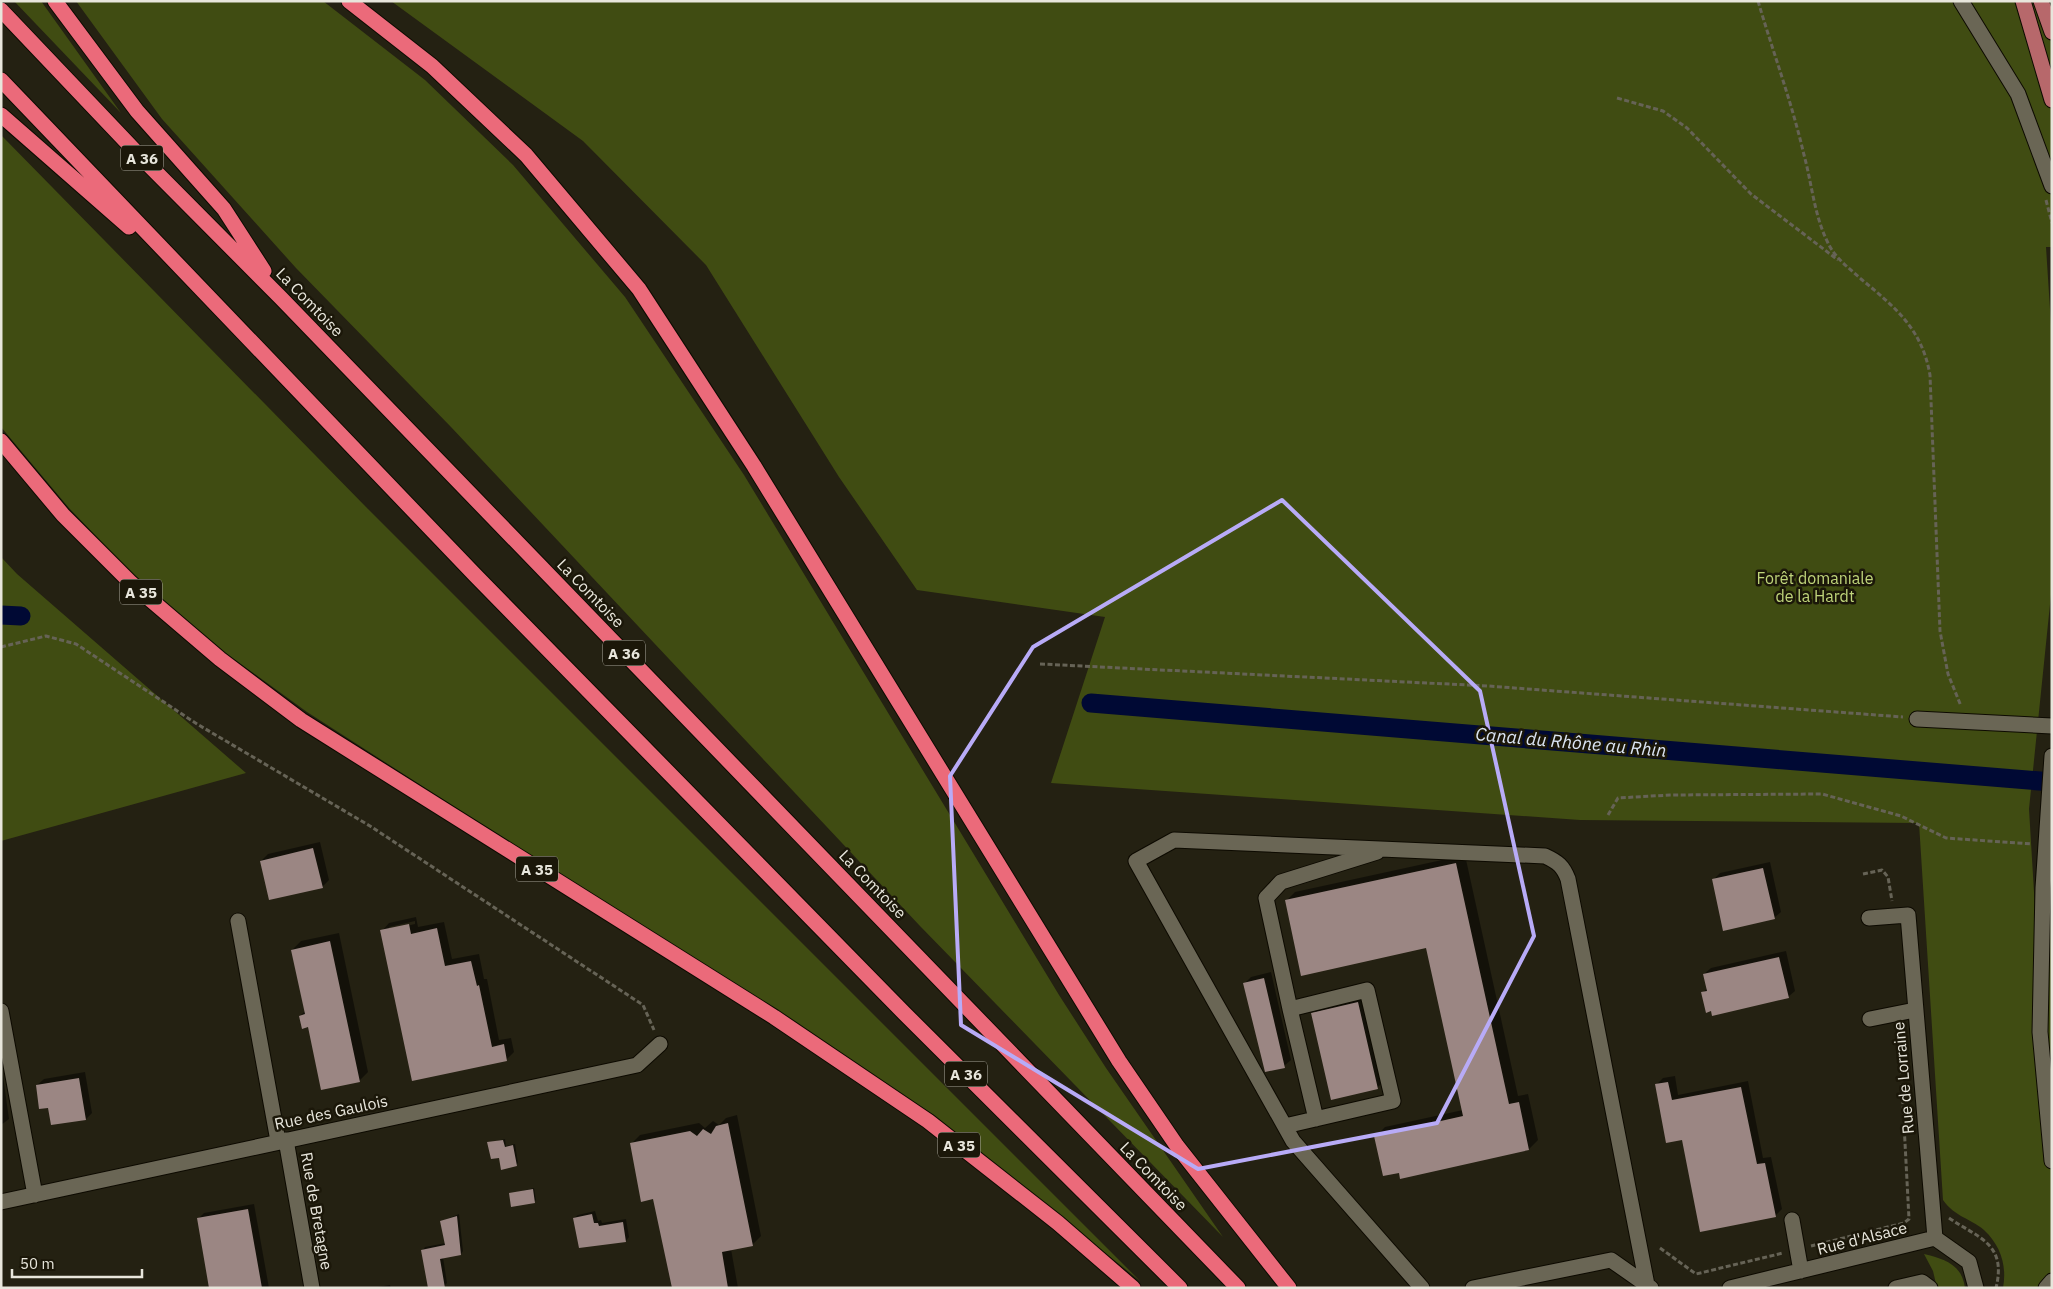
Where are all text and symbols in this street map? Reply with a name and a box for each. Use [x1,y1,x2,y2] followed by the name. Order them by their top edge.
[121,146,163,170] road number: A 36
[272,263,348,341] street label: La Comtoise
[553,554,629,632] street label: La Comtoise
[1757,568,1874,606] park label: Forêt domaniale de la Hardt
[120,580,162,604] road number: A 35
[603,640,645,666] road number: A 36
[1474,722,1668,762] water label: Canal du Rhône au Rhin
[835,845,911,923] street label: La Comtoise
[516,856,558,882] road number: A 35
[1888,1021,1918,1135] street label: Rue de Lorraine
[945,1062,987,1086] road number: A 36
[272,1090,390,1134] street label: Rue des Gaulois
[938,1132,980,1158] road number: A 35
[1116,1137,1192,1215] street label: La Comtoise
[297,1151,337,1272] street label: Rue de Bretagne
[1815,1217,1909,1259] street label: Rue d'Alsace
[12,1246,142,1278] scale bar
[20,1254,55,1273] text: 50 m

